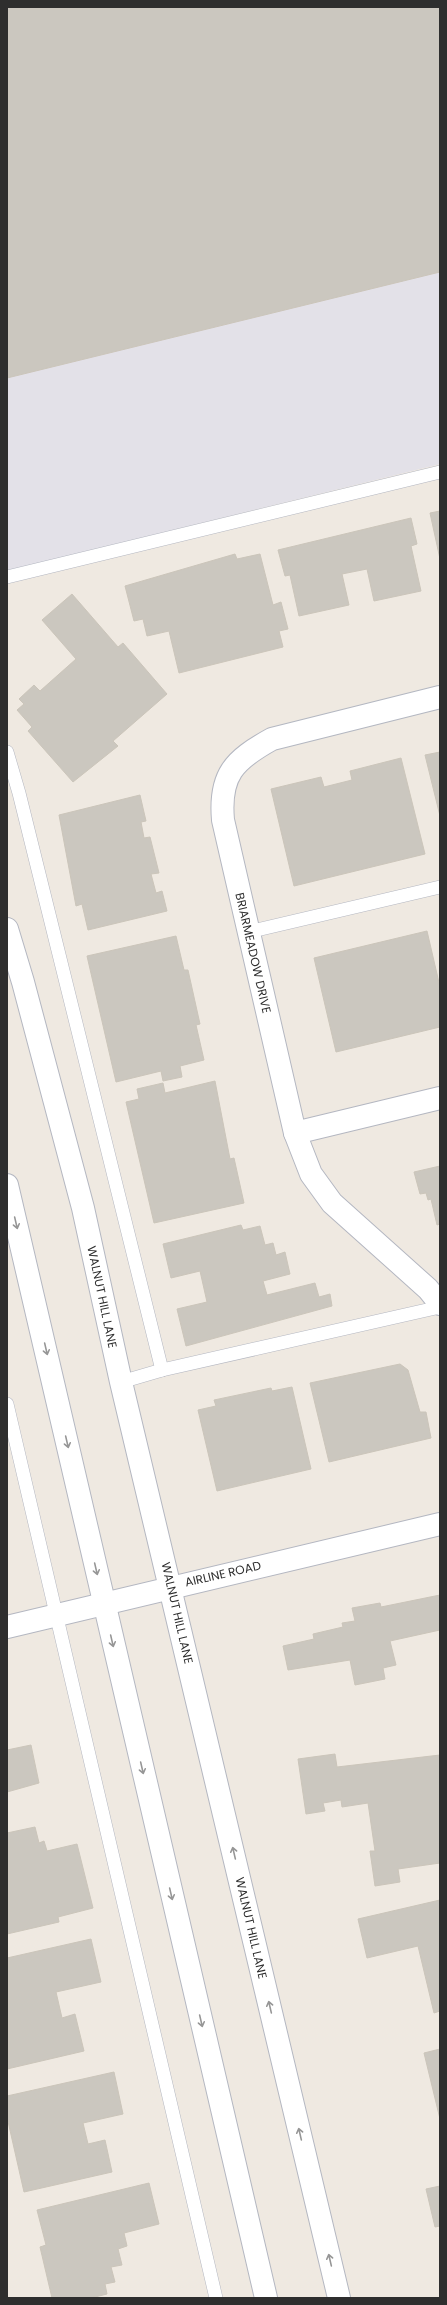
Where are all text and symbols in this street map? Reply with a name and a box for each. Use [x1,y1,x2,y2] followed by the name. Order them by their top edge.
[231,891,276,1015] street label: BRIARMEADOW DRIVE
[13,1216,20,1229] one-way arrow
[83,1244,122,1349] street label: WALNUT HILL LANE
[43,1342,50,1355] one-way arrow
[64,1435,72,1448] one-way arrow
[183,1557,263,1591] street label: AIRLINE ROAD
[158,1560,197,1665] street label: WALNUT HILL LANE
[92,1562,100,1575] one-way arrow
[109,1634,117,1647] one-way arrow
[138,1761,146,1774] one-way arrow
[229,1847,237,1860] one-way arrow
[232,1875,271,1980] street label: WALNUT HILL LANE
[168,1887,176,1900] one-way arrow
[266,2001,274,2014] one-way arrow
[198,2014,206,2027] one-way arrow
[296,2127,304,2140] one-way arrow
[326,2254,334,2267] one-way arrow

